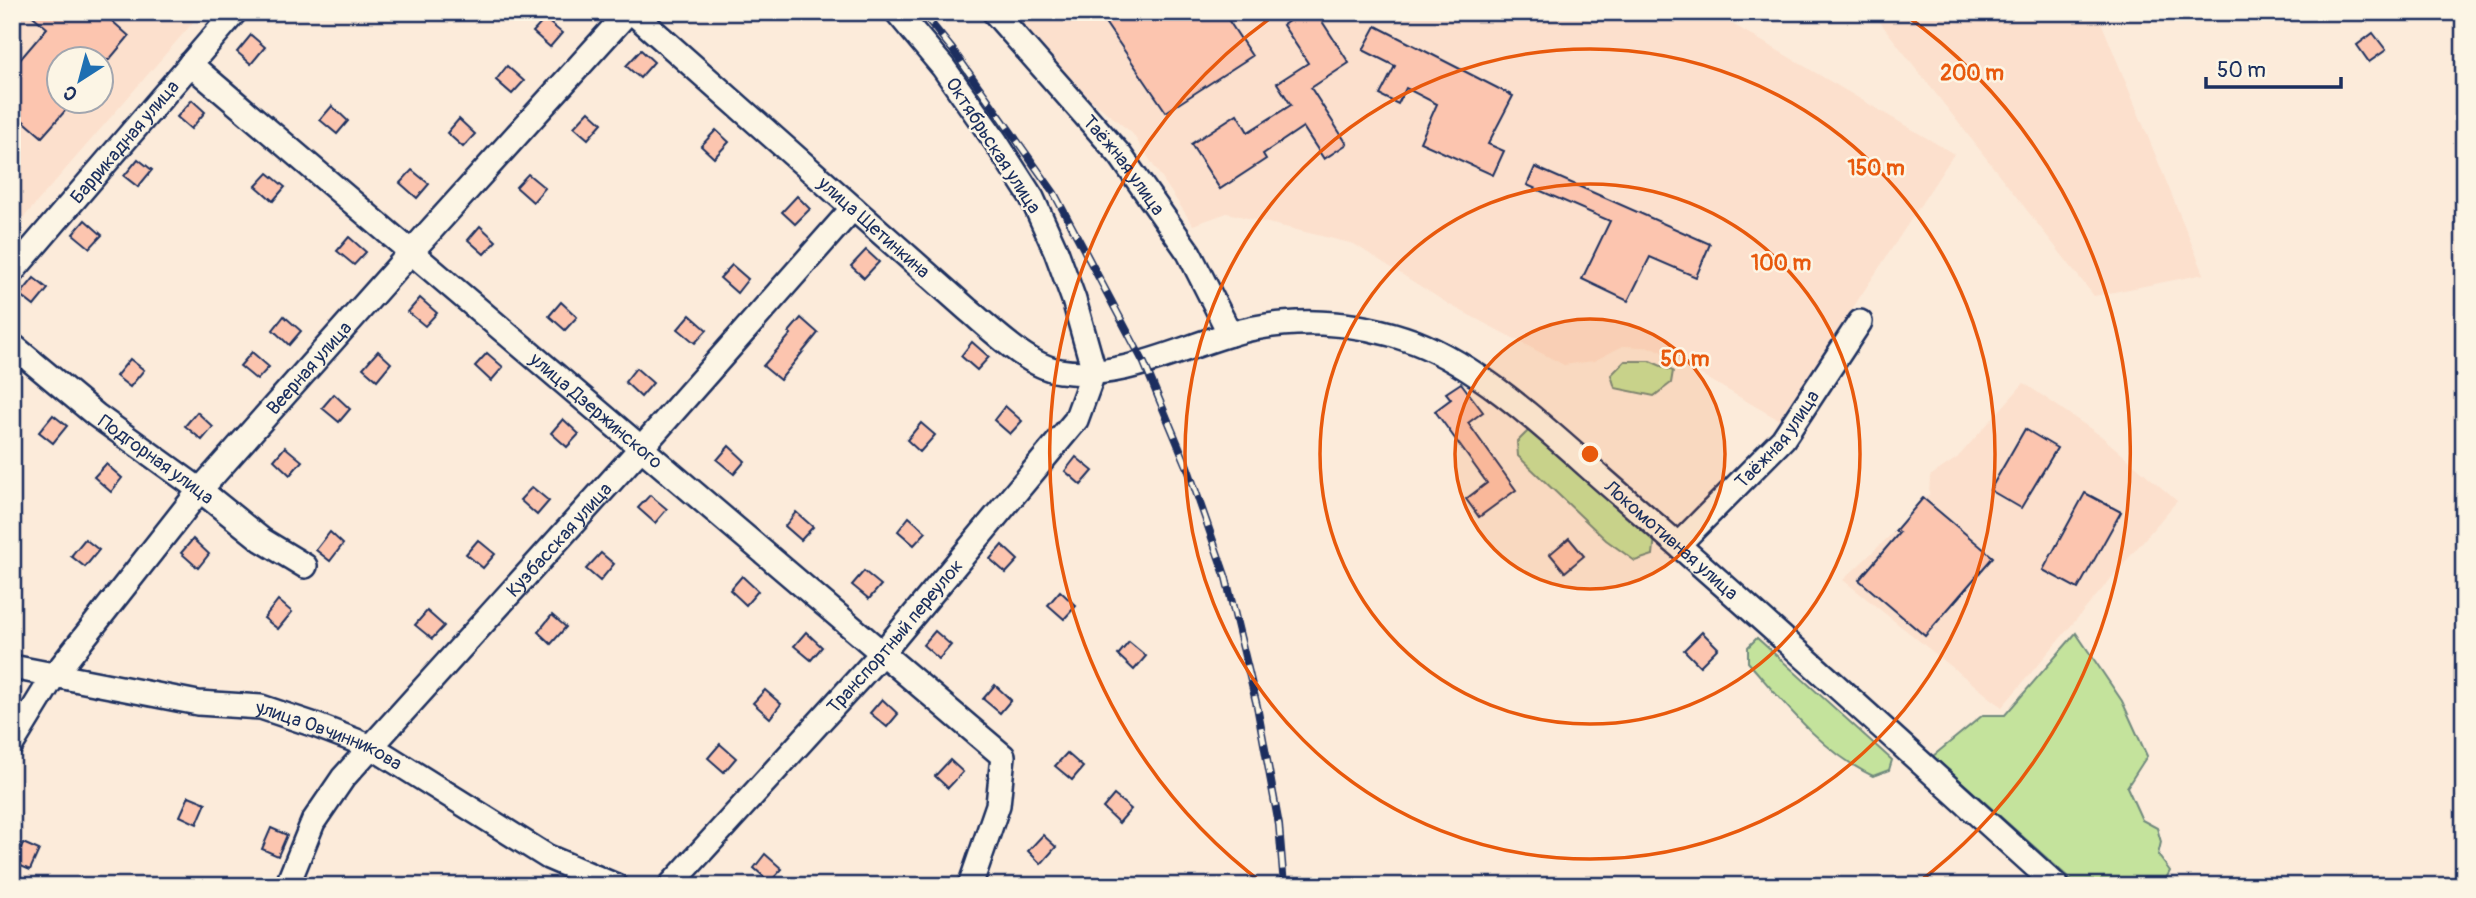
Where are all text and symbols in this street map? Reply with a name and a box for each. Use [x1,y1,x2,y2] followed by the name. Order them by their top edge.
[46,46,116,116] north arrow
[2206,46,2341,90] scale bar
[2217,57,2266,84] text: 50 m
[1940,60,2004,87] text: 200 m
[940,73,1046,218] street label: Октябрьская улица
[65,75,185,209] street label: Баррикадная улица
[59,80,82,106] text: С
[1077,110,1170,220] street label: Таёжная улица
[1847,155,1905,182] text: 150 m
[812,171,935,284] street label: улица Щетинкина
[1751,250,1811,277] text: 100 m
[261,316,357,420] street label: Веерная улица
[1661,346,1710,373] text: 50 m
[524,347,667,474] street label: улица Дзержинского
[1730,386,1825,494] street label: Таёжная улица
[93,410,219,510] street label: Подгорная улица
[1578,442,1602,466] centre of rings
[1598,475,1743,606] street label: Локомотивная улица
[501,478,617,602] street label: Кузбасская улица
[822,554,968,719] street label: Транспортный переулок
[254,696,407,776] street label: улица Овчинникова

